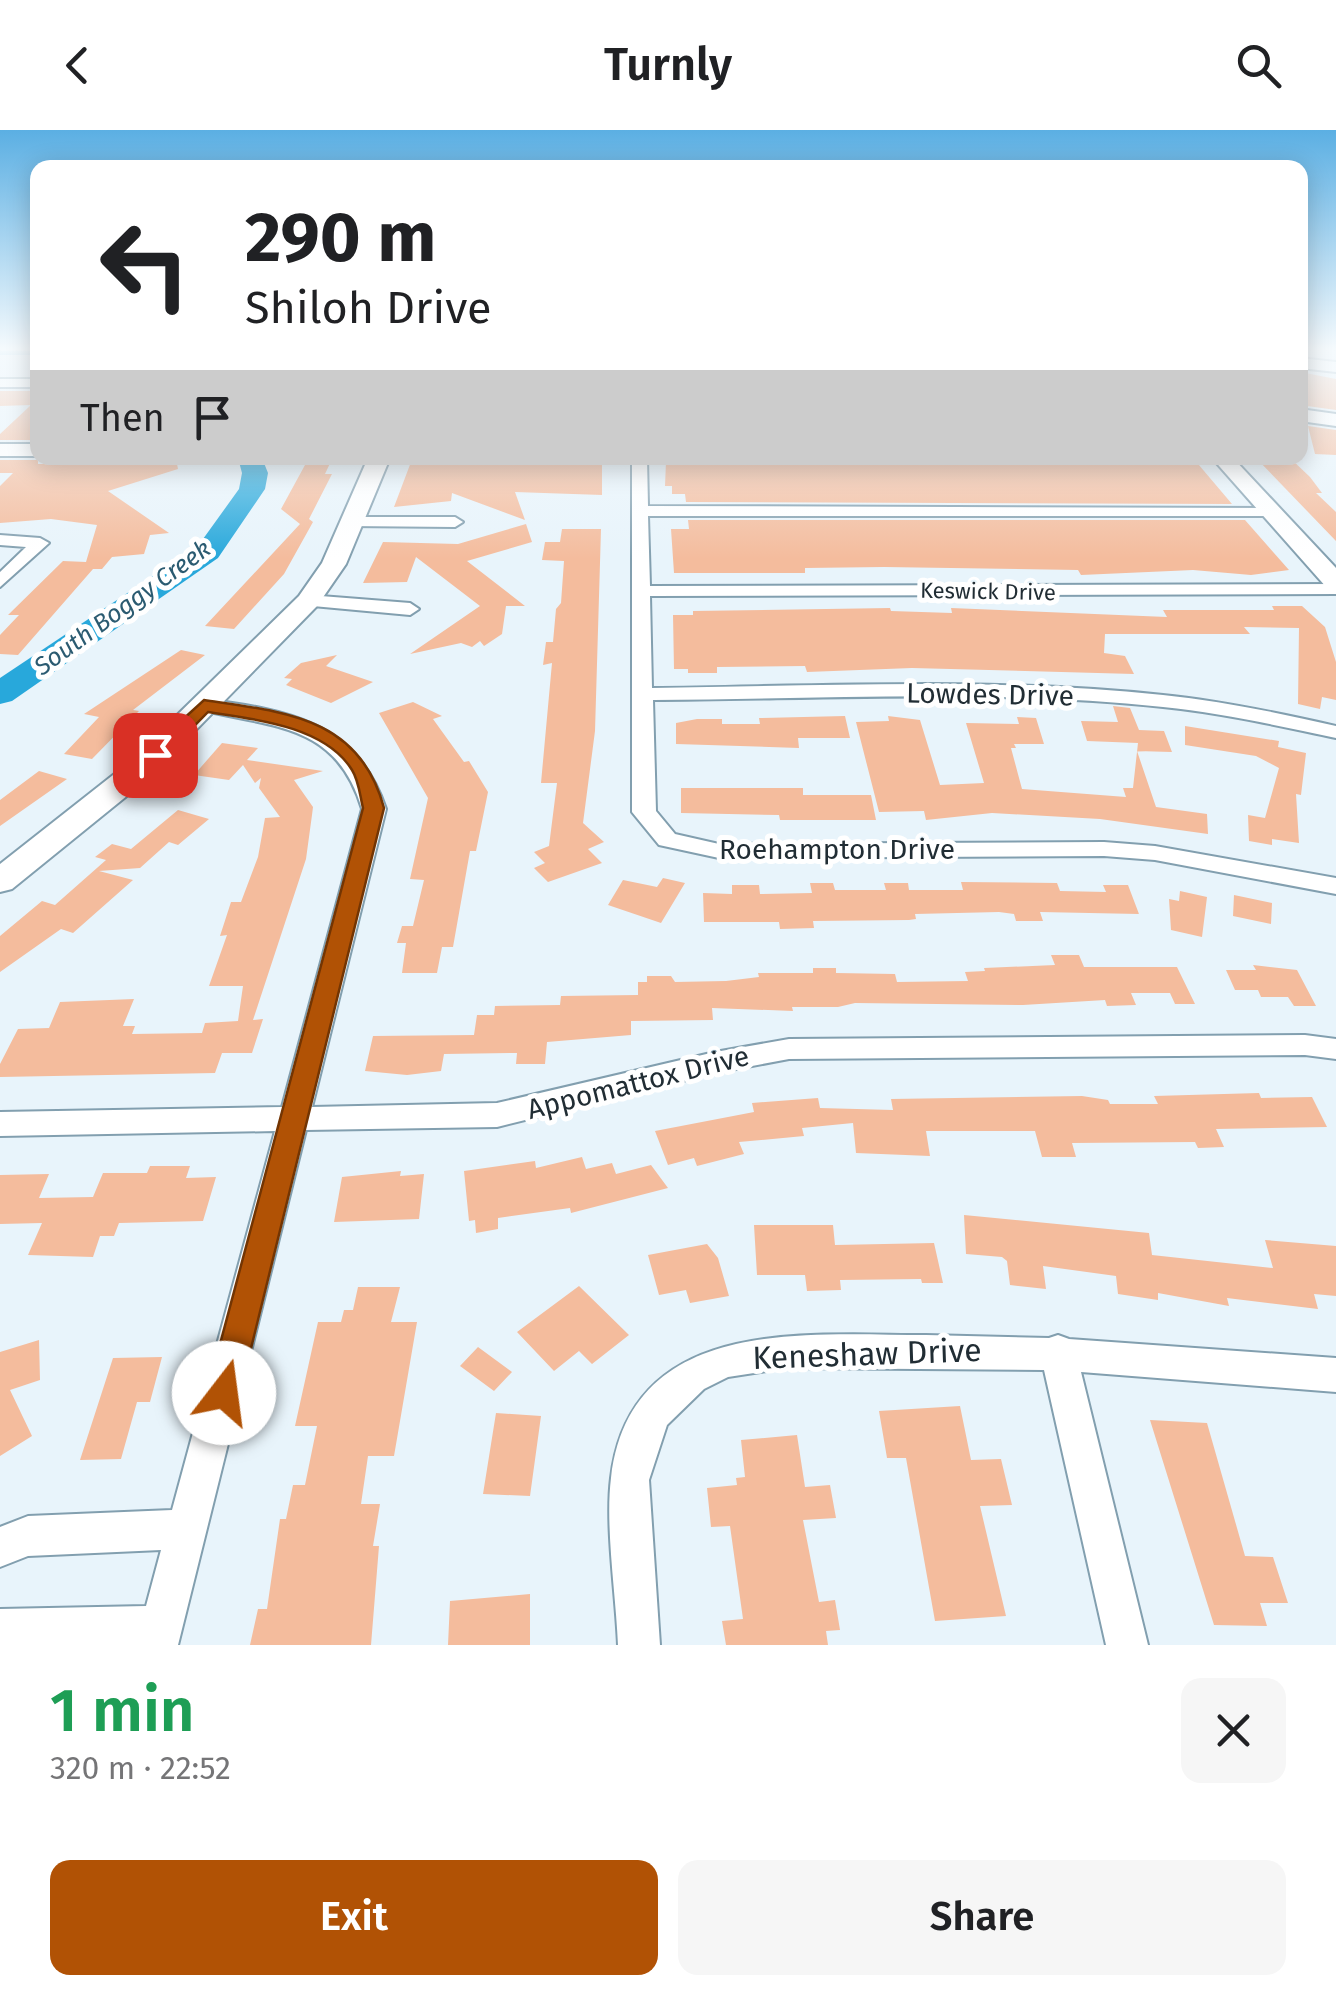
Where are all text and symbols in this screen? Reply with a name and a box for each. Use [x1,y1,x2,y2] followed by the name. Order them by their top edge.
[50,38,105,93] icon: back
[604,38,732,92] text: Turnly
[1231,38,1286,93] icon: search
[245,196,436,280] text: 290 m
[80,200,210,330] icon: left
[245,281,492,335] text: Shiloh Drive
[185,390,240,445] icon: arrive
[80,395,165,441] text: Then
[28,534,217,683] water label: South Boggy Creek
[920,577,1056,606] street label: Keswick Drive
[906,677,1074,712] street label: Lowdes Drive
[113,713,198,798] pin
[128,728,183,783] icon: arrive
[719,833,955,866] street label: Roehampton Drive
[524,1039,752,1126] street label: Appomattox Drive
[752,1331,982,1377] street label: Keneshaw Drive
[172,1341,276,1445] position arrow
[50,1675,195,1747] text: 1 min
[1181,1678,1286,1783] button: close
[50,1749,231,1787] text: 320 m · 22:52
[50,1860,658,1975] button: Exit
[678,1860,1286,1975] button: Share

